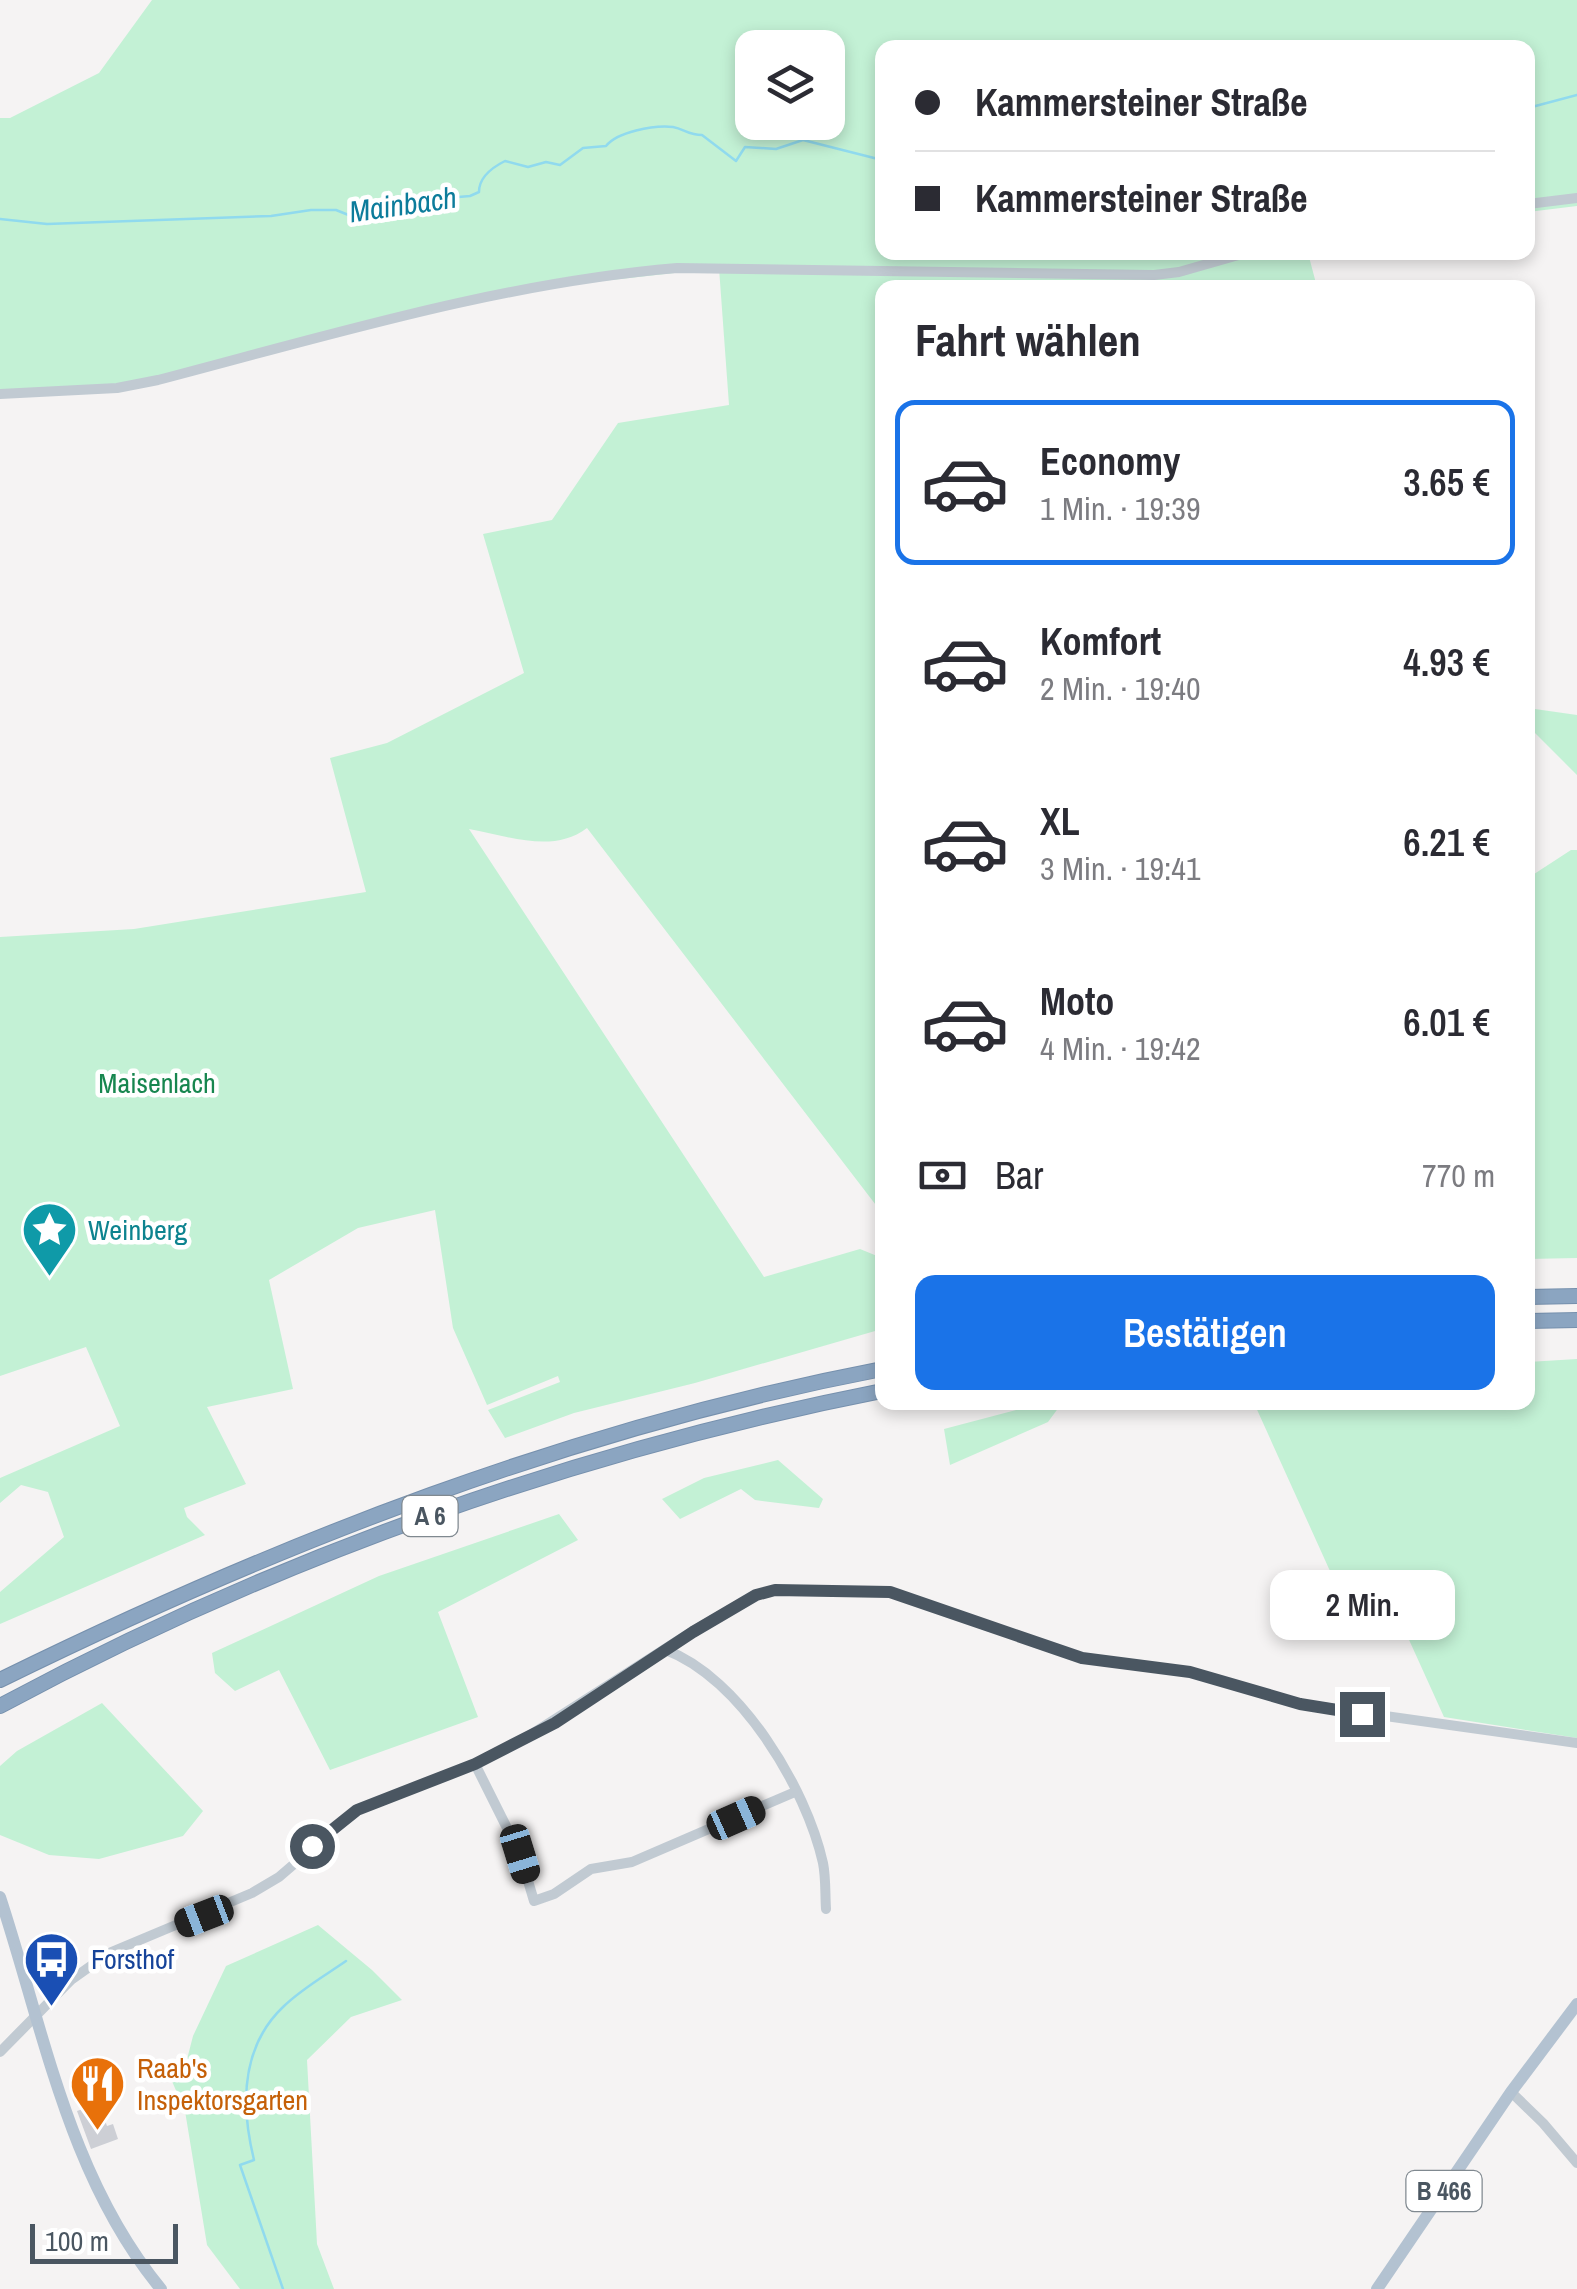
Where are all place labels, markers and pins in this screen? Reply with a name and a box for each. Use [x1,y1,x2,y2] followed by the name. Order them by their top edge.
[19,1200,79,1279] place icon: Weinberg
[88,1211,187,1249] place label: Weinberg
[22,1929,82,2008] bus stop icon: Forsthof
[91,1940,175,1978] place label: Forsthof
[137,2049,308,2119] place label: Raab's Inspektorsgarten
[68,2054,128,2133] restaurant icon: Raab's Inspektorsgarten

